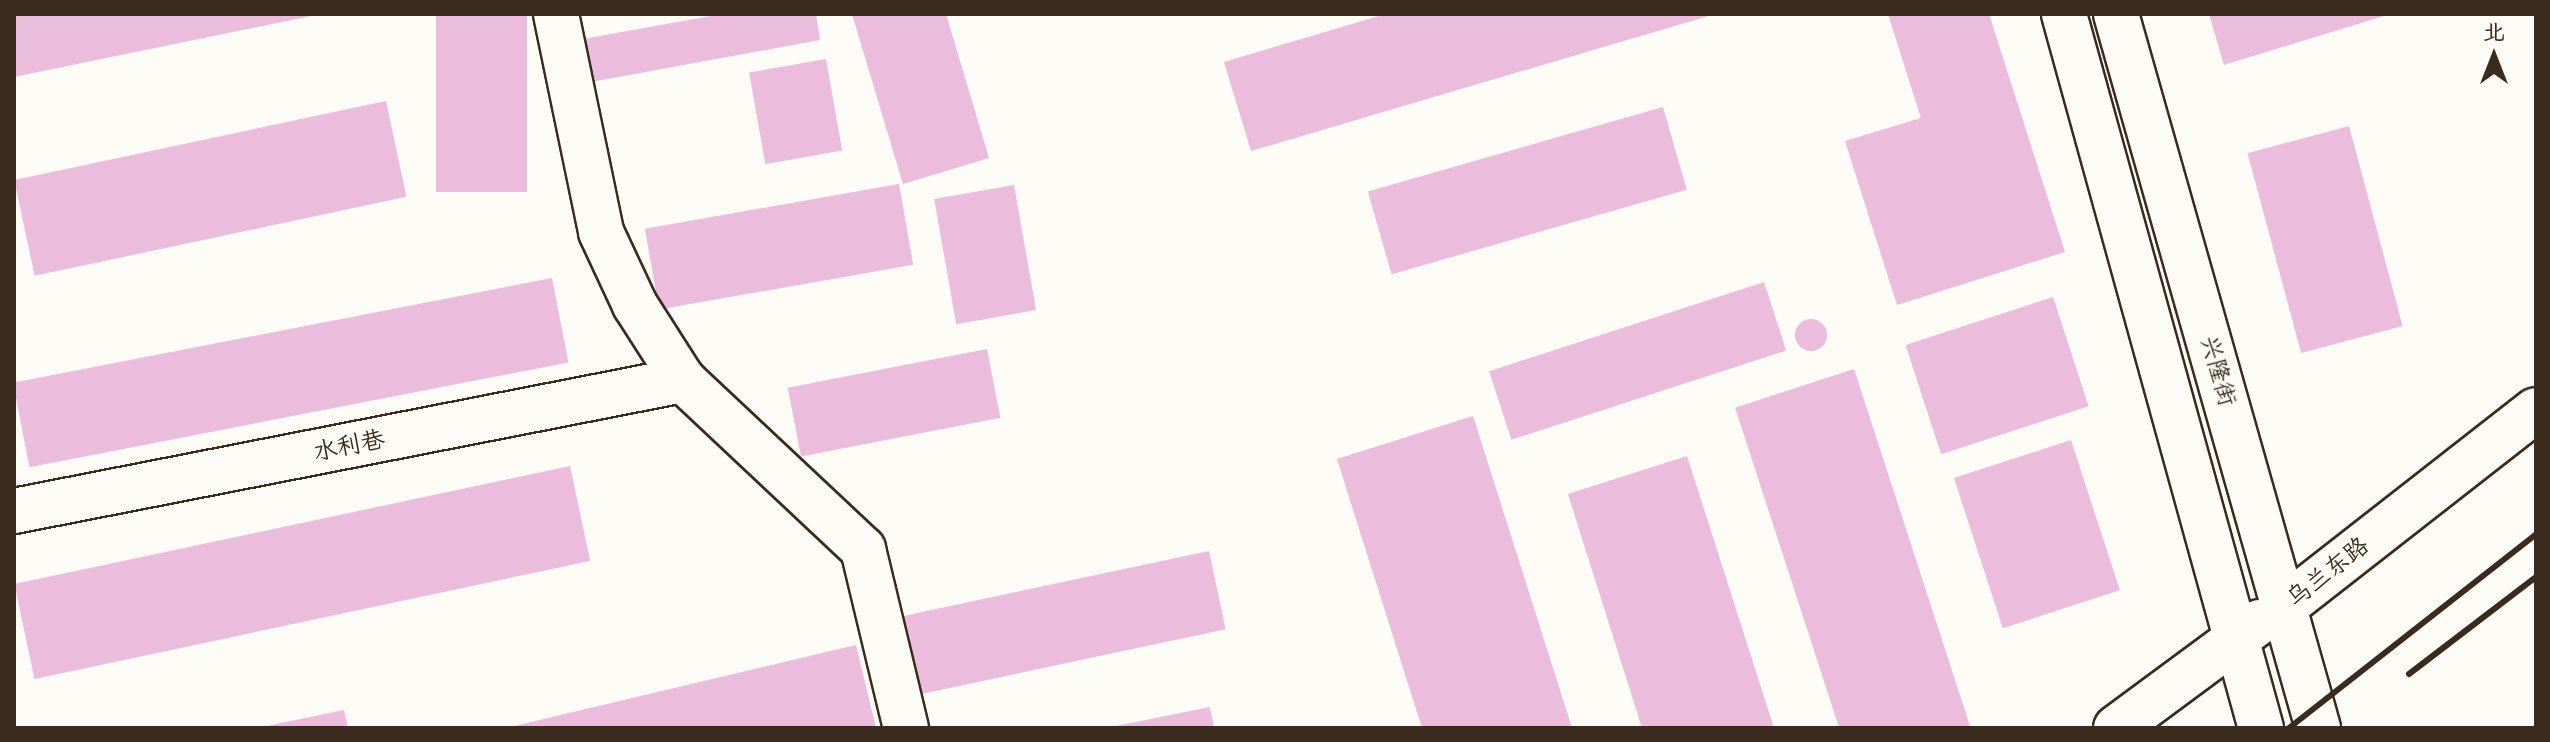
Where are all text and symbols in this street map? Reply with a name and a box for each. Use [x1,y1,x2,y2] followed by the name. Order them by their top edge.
[2454,16,2534,96] north arrow
[2483,19,2505,45] text: 北
[2194,332,2242,410] street label: 兴隆街
[311,425,387,467] street label: 水利巷
[2281,531,2375,613] street label: 乌兰东路

